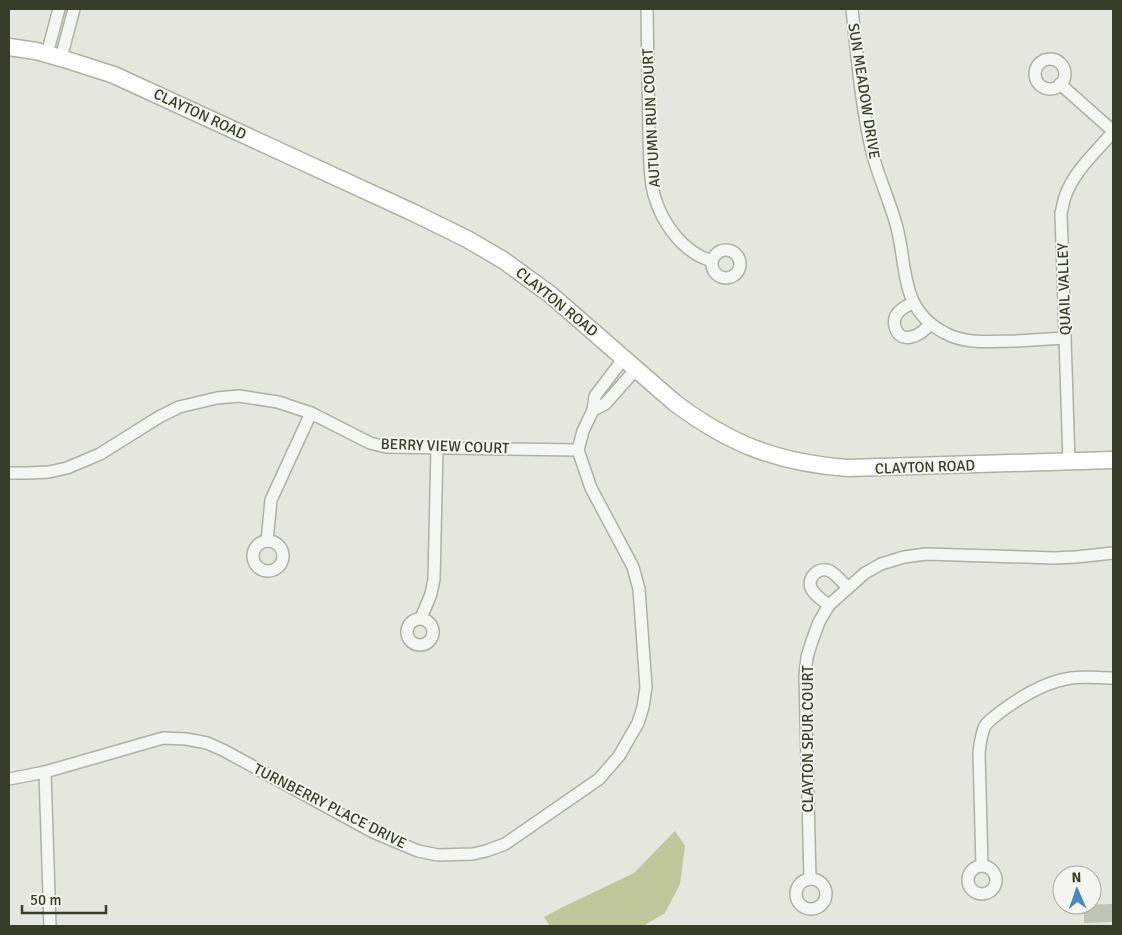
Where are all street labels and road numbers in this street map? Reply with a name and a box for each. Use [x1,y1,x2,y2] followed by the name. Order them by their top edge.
[844,22,884,160] street label: SUN MEADOW DRIVE
[638,47,664,188] street label: AUTUMN RUN COURT
[151,85,249,143] street label: CLAYTON ROAD
[1053,242,1075,336] street label: QUAIL VALLEY
[512,263,602,341] street label: CLAYTON ROAD
[380,435,510,457] street label: BERRY VIEW COURT
[875,456,975,478] street label: CLAYTON ROAD
[799,665,817,813] street label: CLAYTON SPUR COURT
[251,760,409,852] street label: TURNBERRY PLACE DRIVE

